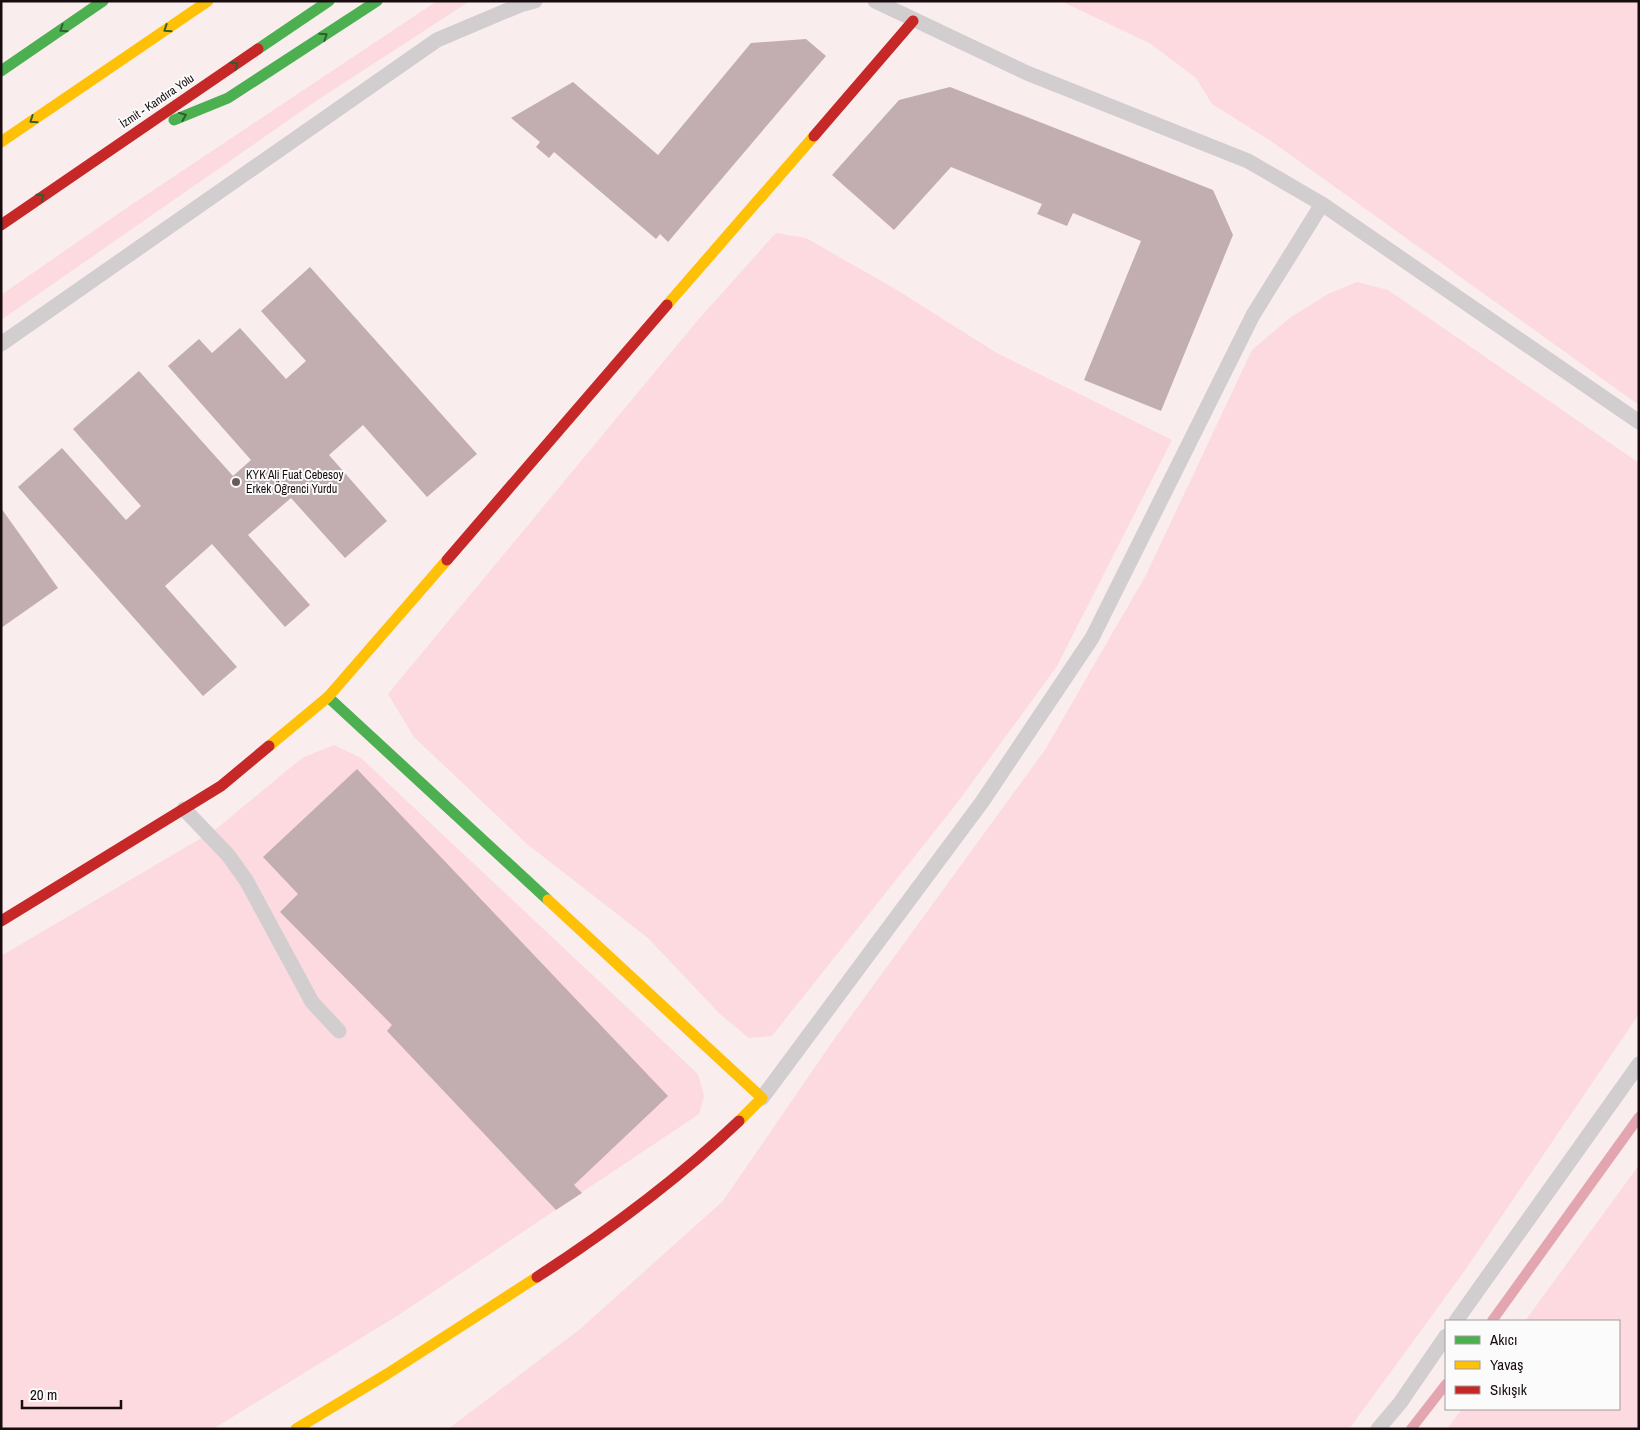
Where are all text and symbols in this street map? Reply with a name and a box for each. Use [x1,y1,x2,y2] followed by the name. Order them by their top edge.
[59,23,69,32] one-way arrow
[164,23,173,32] one-way arrow
[319,32,328,42] one-way arrow
[229,62,239,71] one-way arrow
[117,70,197,132] street label: İzmit - Kandıra Yolu
[179,112,187,122] one-way arrow
[29,114,39,123] one-way arrow
[36,194,45,203] one-way arrow
[246,467,343,497] place label: KYK Ali Fuat Cebesoy Erkek Öğrenci Yurdu
[230,476,242,488] marker: KYK Ali Fuat Cebesoy Erkek Öğrenci Yurdu
[1445,1320,1620,1410] legend
[1489,1329,1517,1350] text: Akıcı
[1490,1354,1523,1375] text: Yavaş
[22,1378,121,1410] scale bar
[1490,1379,1528,1400] text: Sıkışık
[30,1384,57,1405] text: 20 m

